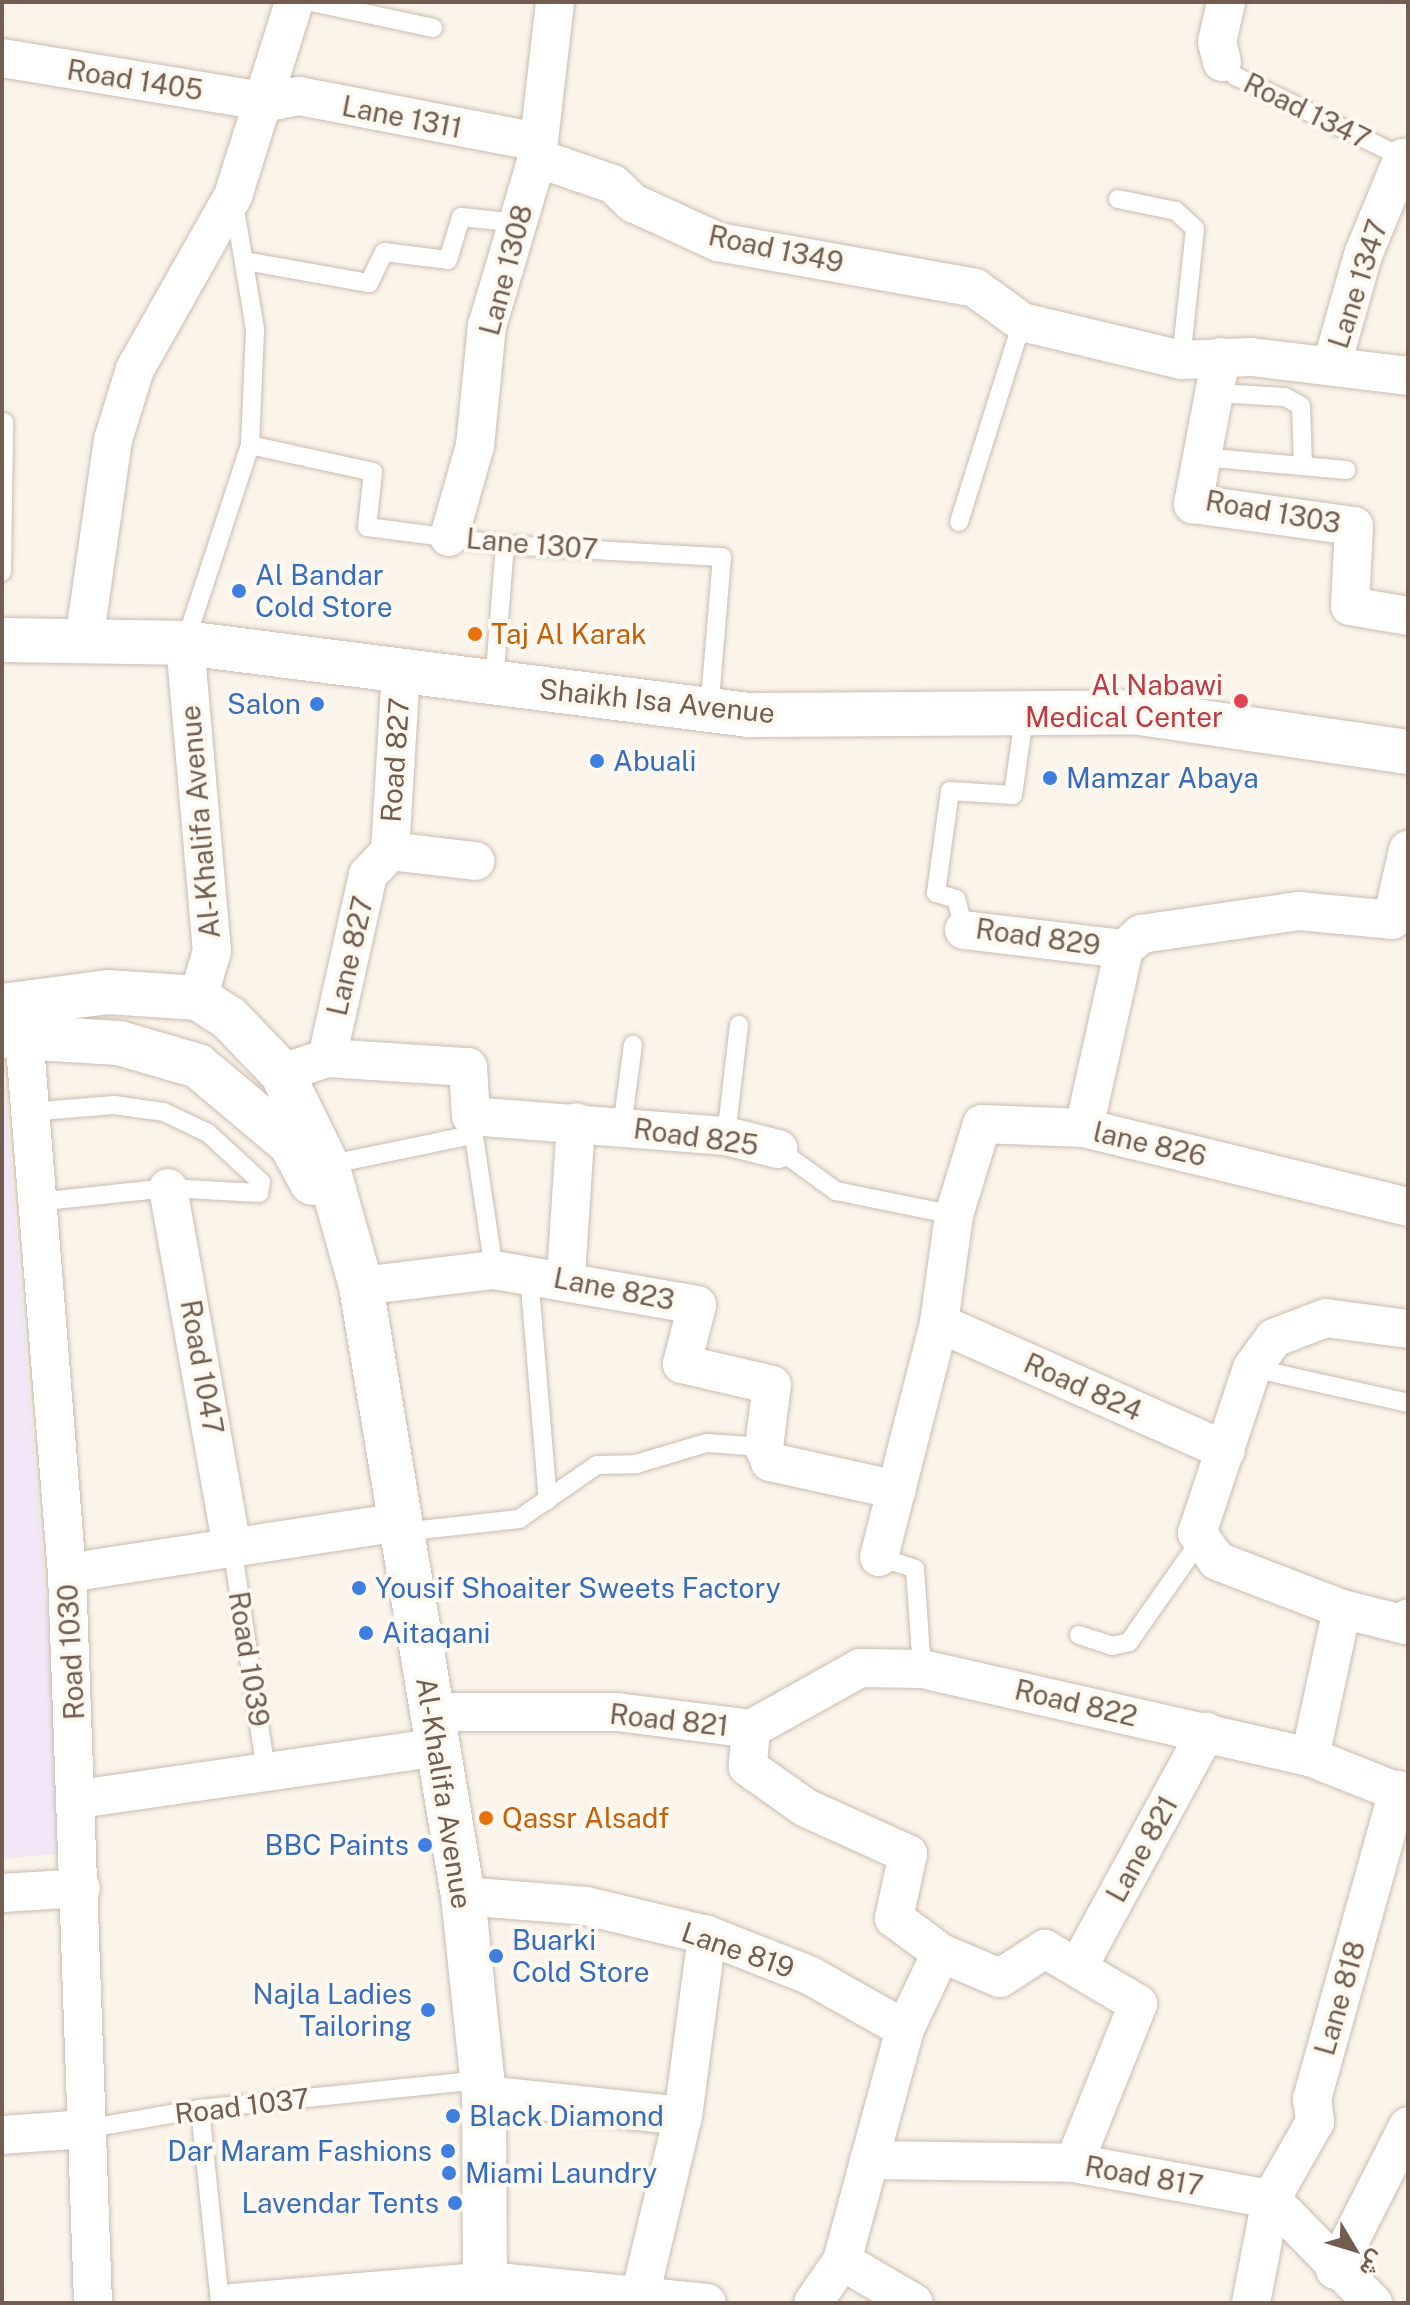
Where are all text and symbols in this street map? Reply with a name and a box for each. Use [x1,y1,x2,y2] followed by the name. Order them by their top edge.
[65,53,205,107] street label: Road 1405
[1238,66,1376,156] street label: Road 1347
[339,89,465,145] street label: Lane 1311
[472,201,540,339] street label: Lane 1308
[1321,215,1395,353] street label: Lane 1347
[705,218,847,280] street label: Road 1349
[1203,484,1343,540] street label: Road 1303
[465,521,599,567] street label: Lane 1307
[255,558,392,624] place label: Al Bandar Cold Store
[230,582,248,600] marker: Al Bandar Cold Store
[491,617,647,651] place label: Taj Al Karak
[466,625,484,643] marker: Taj Al Karak
[1025,668,1223,734] place label: Al Nabawi Medical Center
[538,672,776,730] street label: Shaikh Isa Avenue
[227,687,301,721] place label: Salon
[1230,690,1252,712] marker: Al Nabawi Medical Center
[308,695,326,713] marker: Salon
[374,697,416,823] street label: Road 827
[173,704,227,940] street label: Al-Khalifa Avenue
[613,744,697,778] place label: Abuali
[588,752,606,770] marker: Abuali
[1066,761,1259,795] place label: Mamzar Abaya
[1041,769,1059,787] marker: Mamzar Abaya
[320,893,380,1019] street label: Lane 827
[974,912,1102,962] street label: Road 829
[631,1112,761,1162] street label: Road 825
[1090,1115,1210,1173] street label: lane 826
[551,1261,677,1317] street label: Lane 823
[174,1297,230,1437] street label: Road 1047
[1019,1346,1147,1428] street label: Road 824
[375,1571,781,1605] place label: Yousif Shoaiter Sweets Factory
[350,1579,368,1597] marker: Yousif Shoaiter Sweets Factory
[51,1583,91,1721] street label: Road 1030
[222,1589,276,1729] street label: Road 1039
[382,1616,490,1650] place label: Aitaqani
[357,1624,375,1642] marker: Aitaqani
[1012,1673,1140,1733] street label: Road 822
[409,1675,479,1911] street label: Al-Khalifa Avenue
[608,1697,730,1743] street label: Road 821
[1099,1790,1185,1908] street label: Lane 821
[502,1801,669,1835] place label: Qassr Alsadf
[477,1809,495,1827] marker: Qassr Alsadf
[265,1828,409,1862] place label: BBC Paints
[416,1836,434,1854] marker: BBC Paints
[677,1915,799,1985] street label: Lane 819
[512,1923,649,1989] place label: Buarki Cold Store
[1308,1937,1372,2059] street label: Lane 818
[487,1947,505,1965] marker: Buarki Cold Store
[252,1977,412,2043] place label: Najla Ladies Tailoring
[419,2001,437,2019] marker: Najla Ladies Tailoring
[173,2081,311,2131] street label: Road 1037
[469,2099,664,2133] place label: Black Diamond
[444,2107,462,2125] marker: Black Diamond
[167,2134,432,2168] place label: Dar Maram Fashions
[439,2142,457,2160] marker: Dar Maram Fashions
[1082,2149,1206,2203] street label: Road 817
[465,2156,657,2190] place label: Miami Laundry
[440,2164,458,2182] marker: Miami Laundry
[241,2186,439,2220] place label: Lavendar Tents
[446,2194,464,2212] marker: Lavendar Tents
[1314,2209,1394,2289] north arrow
[1355,2245,1391,2282] text: ش

